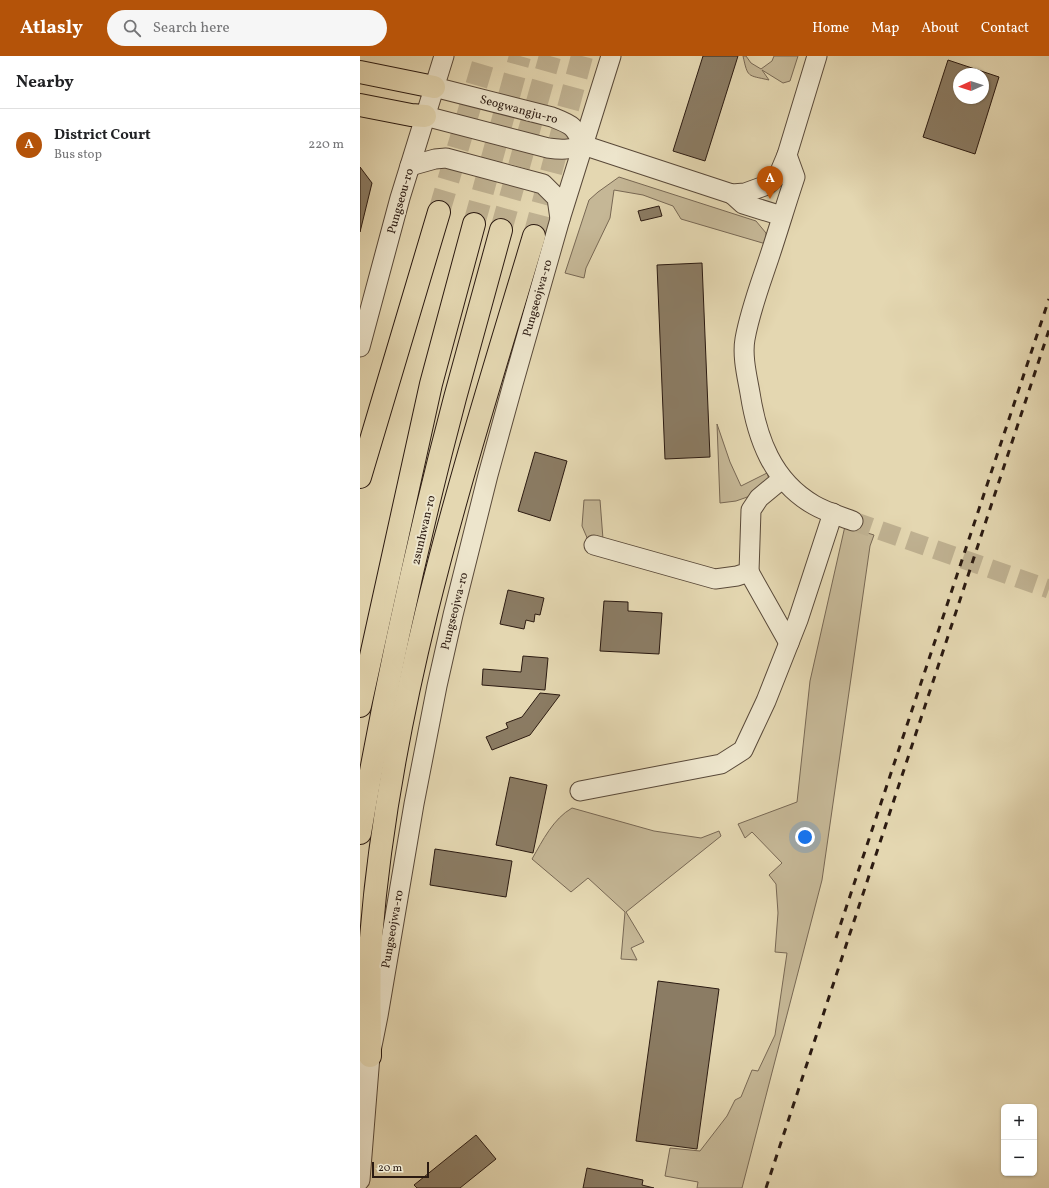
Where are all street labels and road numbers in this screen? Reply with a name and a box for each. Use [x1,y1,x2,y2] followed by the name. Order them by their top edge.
[478,92,559,128] street label: Seogwangju-ro
[384,167,418,236] street label: Pungseou-ro
[519,258,557,339] street label: Pungseojwa-ro
[408,494,440,567] street label: 2sunhwan-ro
[438,571,472,652] street label: Pungseojwa-ro
[378,889,408,970] street label: Pungseojwa-ro

